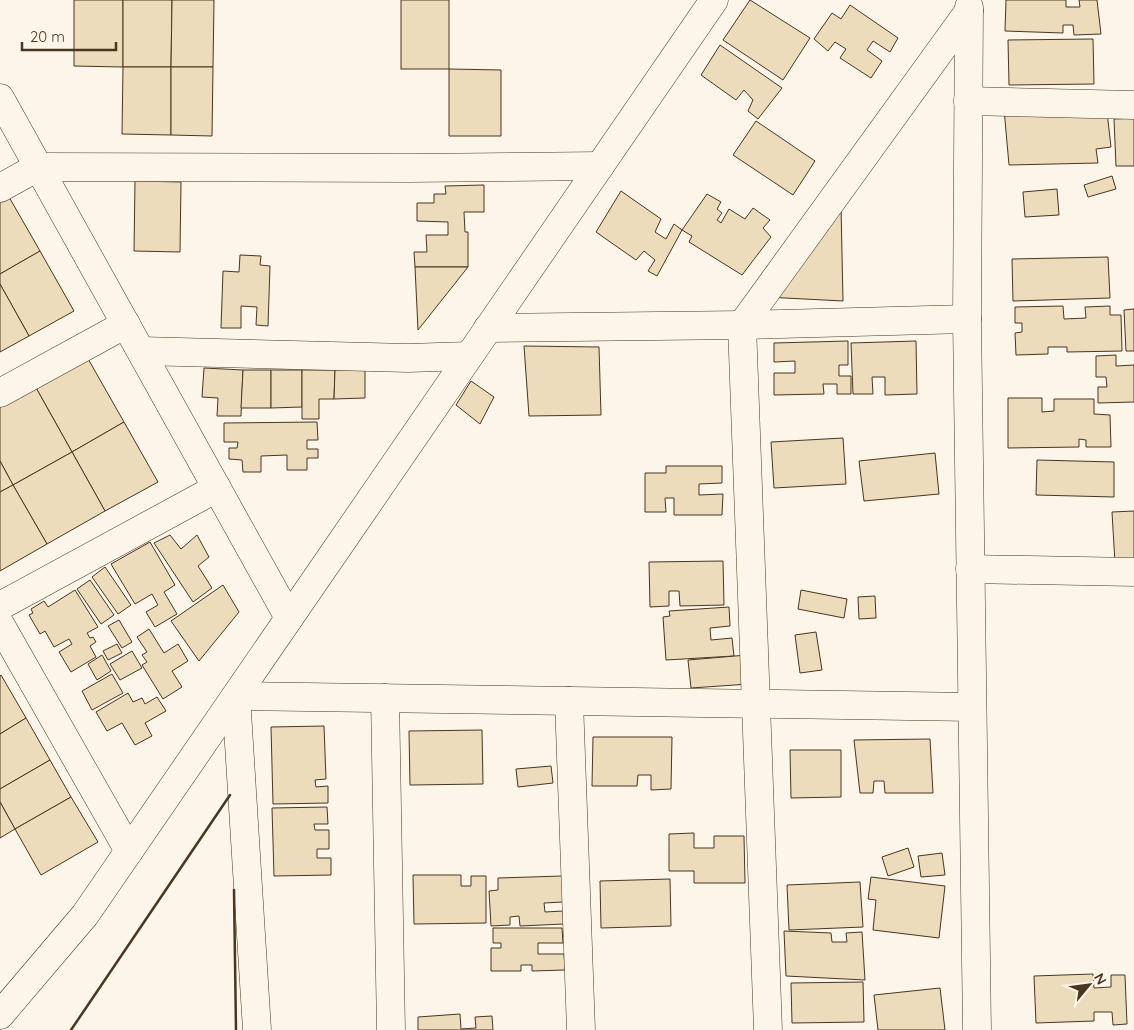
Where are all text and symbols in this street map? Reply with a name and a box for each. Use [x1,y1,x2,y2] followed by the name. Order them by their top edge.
[22,20,116,52] scale bar
[30,27,65,46] text: 20 m
[1064,960,1114,1010] north arrow
[1090,970,1111,988] text: N

